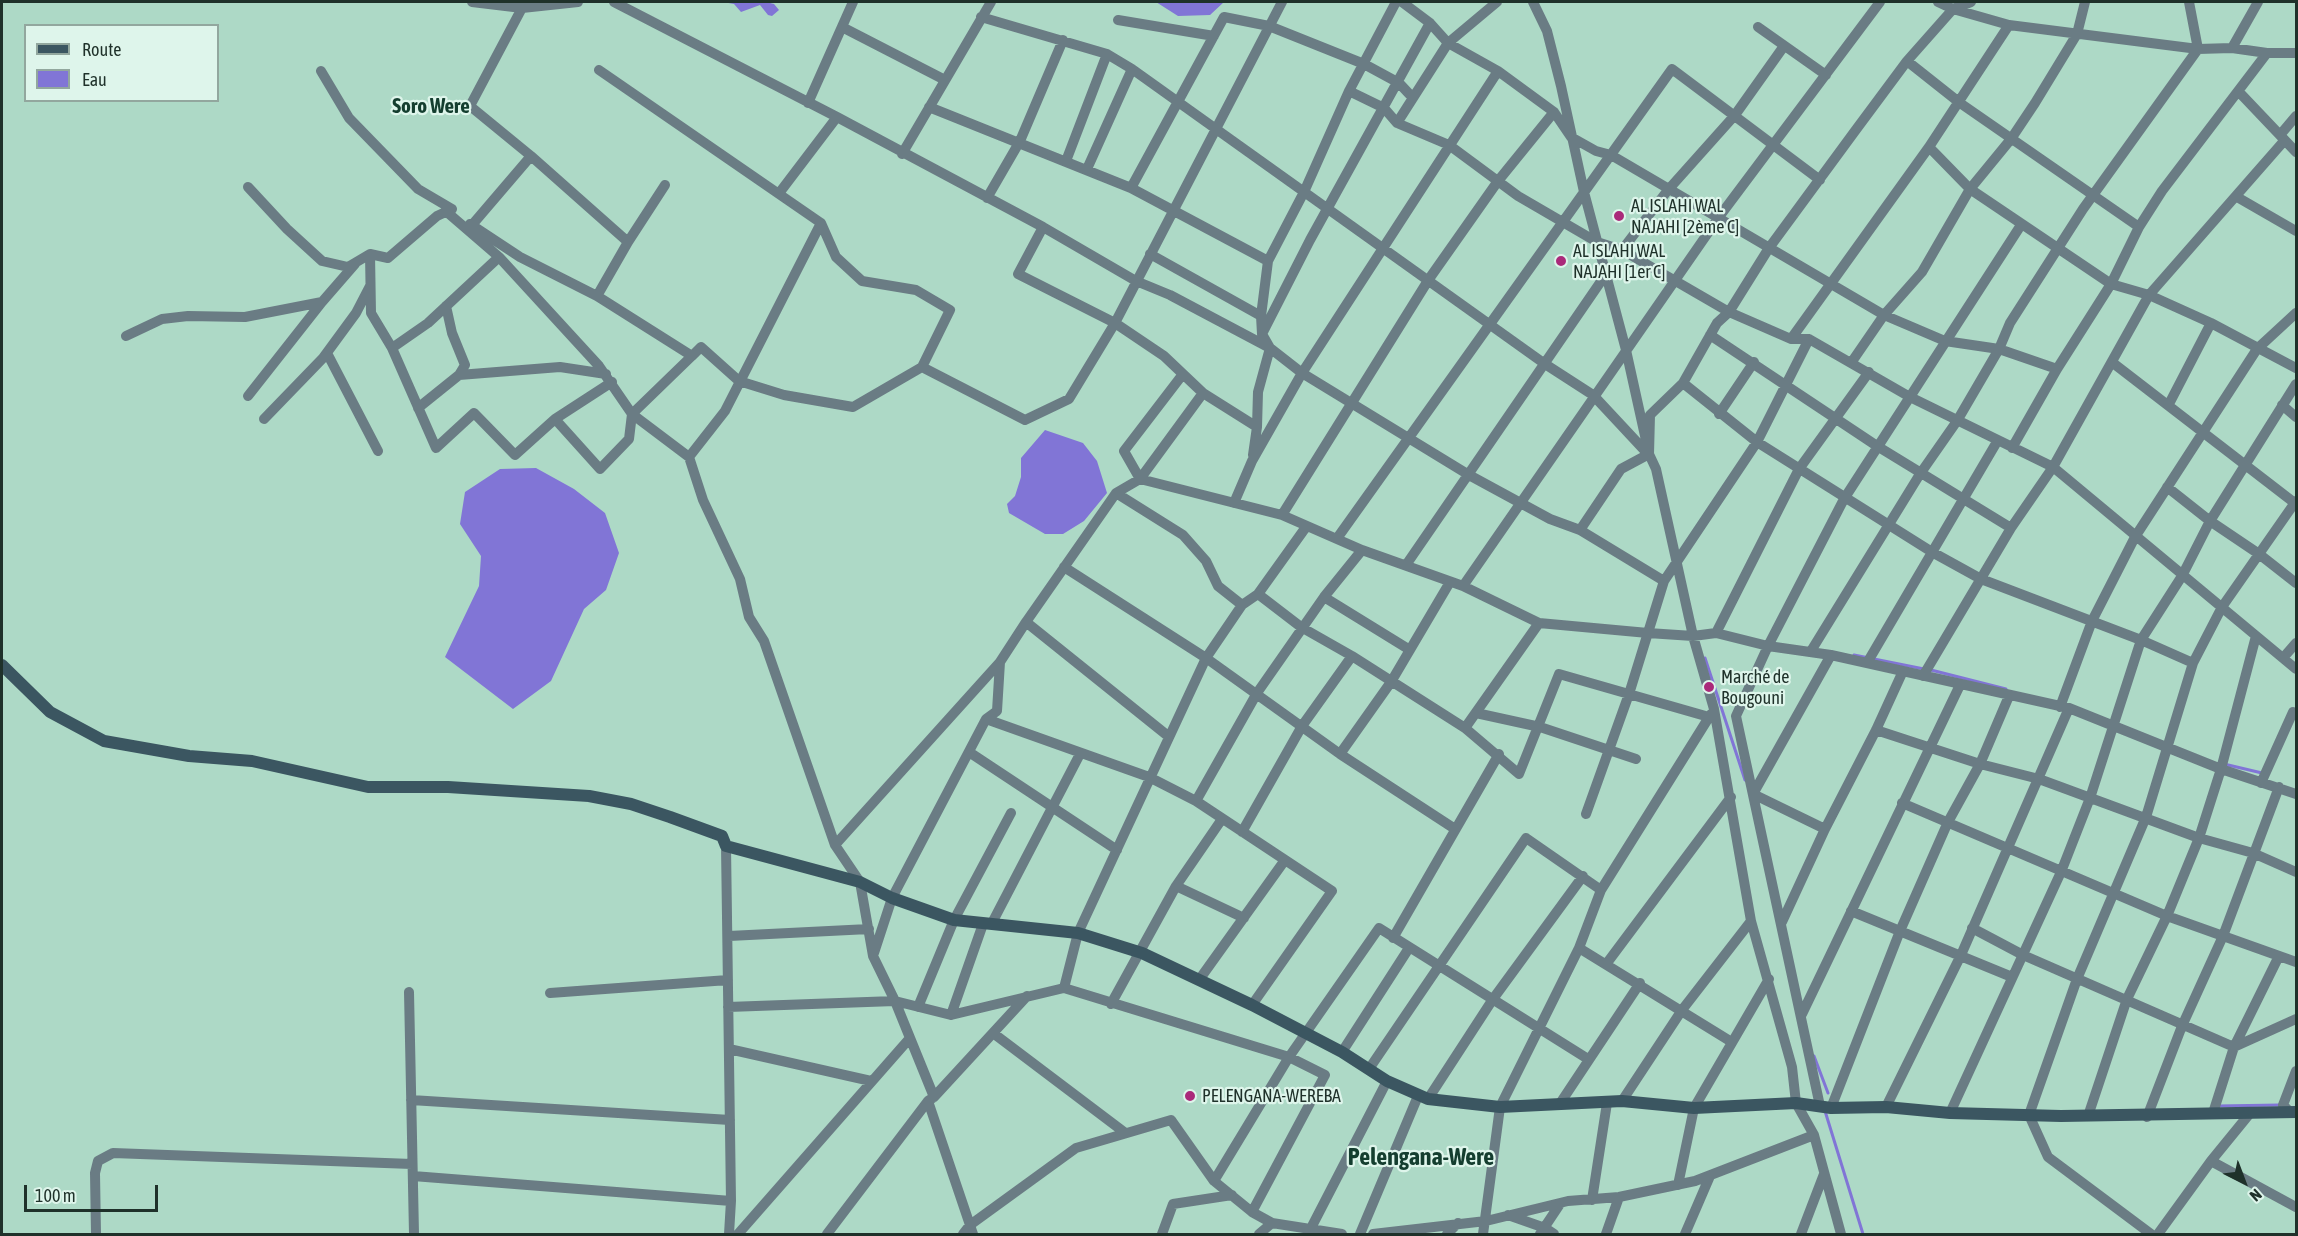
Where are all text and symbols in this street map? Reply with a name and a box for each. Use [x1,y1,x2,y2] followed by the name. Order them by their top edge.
[24,24,219,102] legend
[82,39,121,60] text: Route
[82,69,107,90] text: Eau
[392,93,470,119] district label: Soro Were
[1631,195,1739,238] place label: AL ISLAHI WAL NAJAHI [2ème C]
[1612,209,1626,223] marker: AL ISLAHI WAL NAJAHI [2ème C]
[1573,240,1665,282] place label: AL ISLAHI WAL NAJAHI [1er C]
[1554,254,1568,268] marker: AL ISLAHI WAL NAJAHI [1er C]
[1721,666,1789,708] place label: Marché de Bougouni
[1702,680,1716,694] marker: Marché de Bougouni
[1202,1085,1341,1107] place label: PELENGANA-WEREBA
[1183,1089,1197,1103] marker: PELENGANA-WEREBA
[1348,1143,1494,1171] district label: Pelengana-Were
[2214,1152,2274,1212] north arrow
[27,1173,160,1211] scale bar
[35,1185,76,1206] text: 100 m
[2247,1186,2266,1205] text: N

